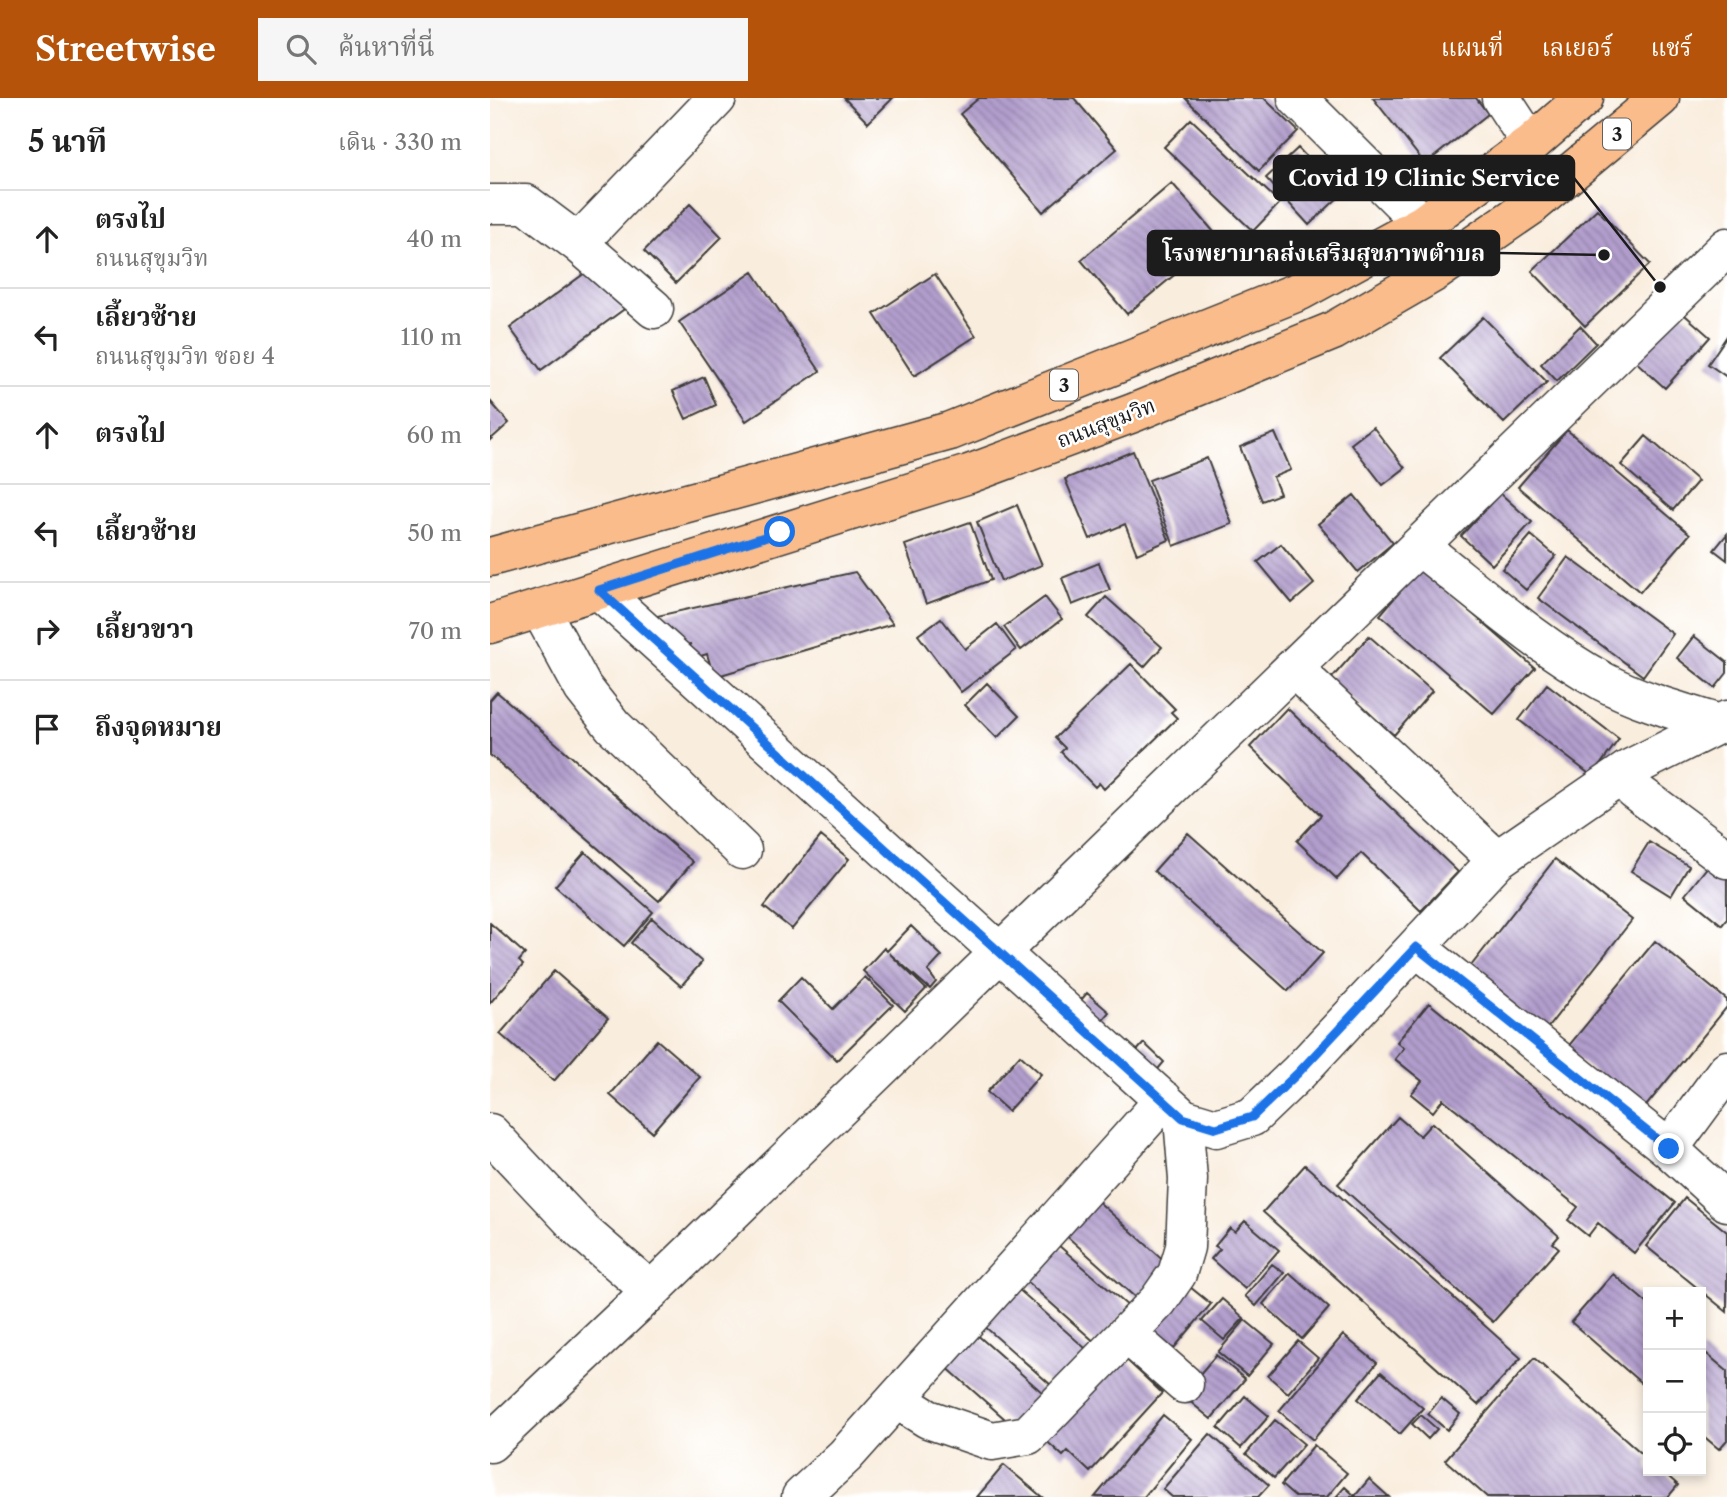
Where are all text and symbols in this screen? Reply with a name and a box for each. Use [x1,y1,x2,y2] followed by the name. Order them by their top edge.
[258,18,748,81] search box
[35,29,216,70] text: Streetwise
[282,30,320,68] icon: search
[338,31,435,63] text: ค้นหาที่นี่
[1441,33,1504,62] text: แผนที่
[1542,33,1613,62] text: เลเยอร์
[1651,33,1692,62] text: แชร์
[1603,118,1631,150] road number: 3
[28,123,107,160] text: 5 นาที
[338,128,462,156] text: เดิน · 330 m
[1274,156,1574,200] callout: Covid 19 Clinic Service
[1288,164,1560,192] text: Covid 19 Clinic Service
[95,203,166,235] text: ตรงไป
[28,220,66,258] icon: ahead
[407,225,462,253] text: 40 m
[1148,231,1499,275] callout: โรงพยาบาลส่งเสริมสุขภาพตำบล
[1162,237,1485,268] text: โรงพยาบาลส่งเสริมสุขภาพตำบล
[95,244,208,272] text: ถนนสุขุมวิท
[95,301,197,333] text: เลี้ยวซ้าย
[28,318,66,356] icon: left
[401,323,462,351] text: 110 m
[95,342,275,370] text: ถนนสุขุมวิท ซอย 4
[1050,370,1078,400] road number: 3
[1053,392,1159,455] street label: ถนนสุขุมวิท
[28,416,66,454] icon: ahead
[95,417,166,449] text: ตรงไป
[406,421,462,449] text: 60 m
[28,514,66,552] icon: left
[95,515,197,547] text: เลี้ยวซ้าย
[764,516,795,547] route start
[407,519,462,547] text: 50 m
[28,612,66,650] icon: right
[95,613,194,645] text: เลี้ยวขวา
[409,617,462,645] text: 70 m
[28,710,66,748] icon: arrive
[95,711,222,743] text: ถึงจุดหมาย
[1653,1133,1684,1164] route end
[1643,1287,1706,1476] map controls
[1643,1287,1706,1350] button: +
[1643,1350,1706,1413] button: −
[1643,1413,1706,1476] button: locate

